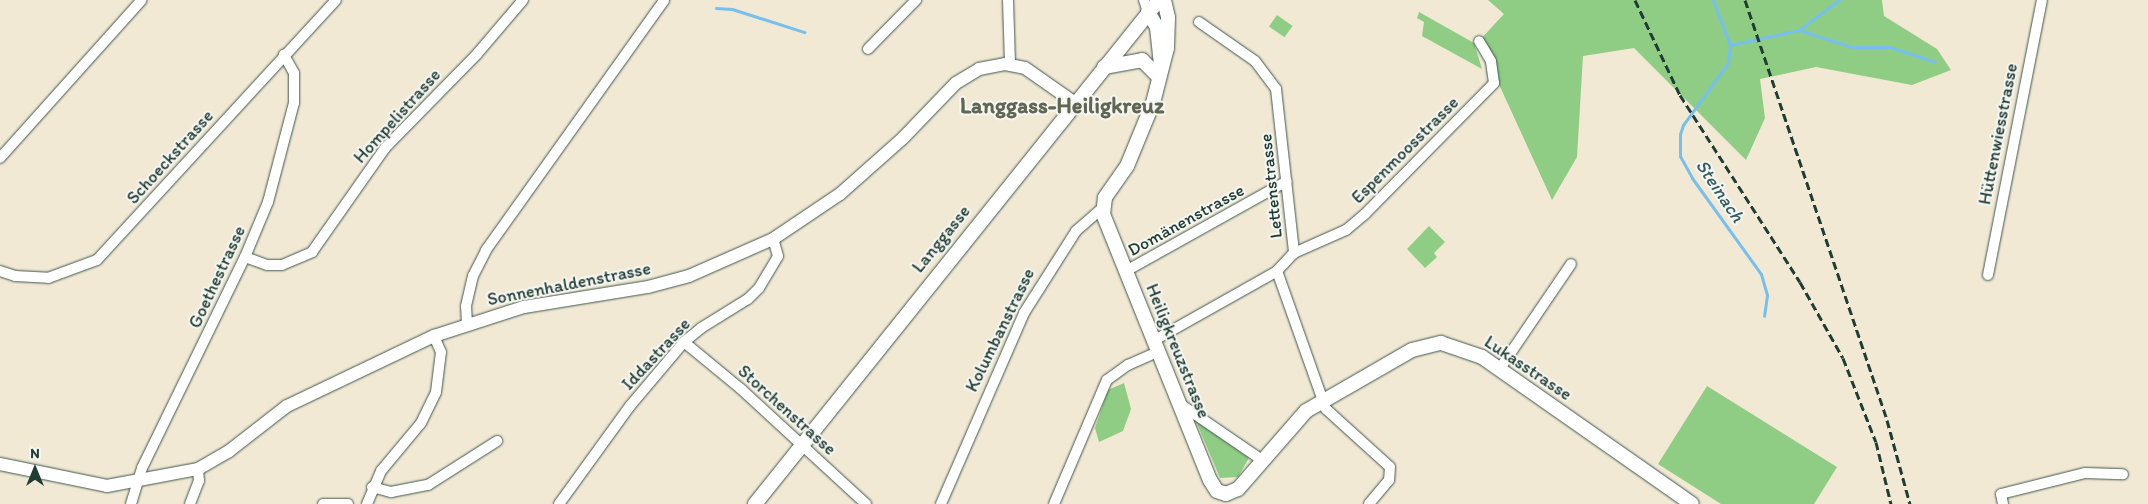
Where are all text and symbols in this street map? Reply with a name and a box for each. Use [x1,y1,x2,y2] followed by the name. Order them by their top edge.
[1974,62,2022,206] street label: Hüttenwiesstrasse
[349,64,445,168] street label: Hompelistrasse
[1347,92,1463,208] street label: Espenmoosstrasse
[960,93,1164,119] district label: Langgass-Heiligkreuz
[122,105,218,209] street label: Schoeckstrasse
[1255,133,1287,239] street label: Lettenstrasse
[1691,155,1749,227] water label: Steinach
[1124,179,1248,261] street label: Domänenstrasse
[907,201,975,277] street label: Langgasse
[184,222,250,332] street label: Goethestrasse
[485,258,653,310] street label: Sonnenhaldenstrasse
[961,265,1039,395] street label: Kolumbanstrasse
[1141,281,1215,421] street label: Heiligkreuzstrasse
[617,313,695,395] street label: Iddastrasse
[1480,331,1576,405] street label: Lukasstrasse
[733,360,841,460] street label: Storchenstrasse
[10,444,60,494] north arrow
[30,445,40,462] text: N

